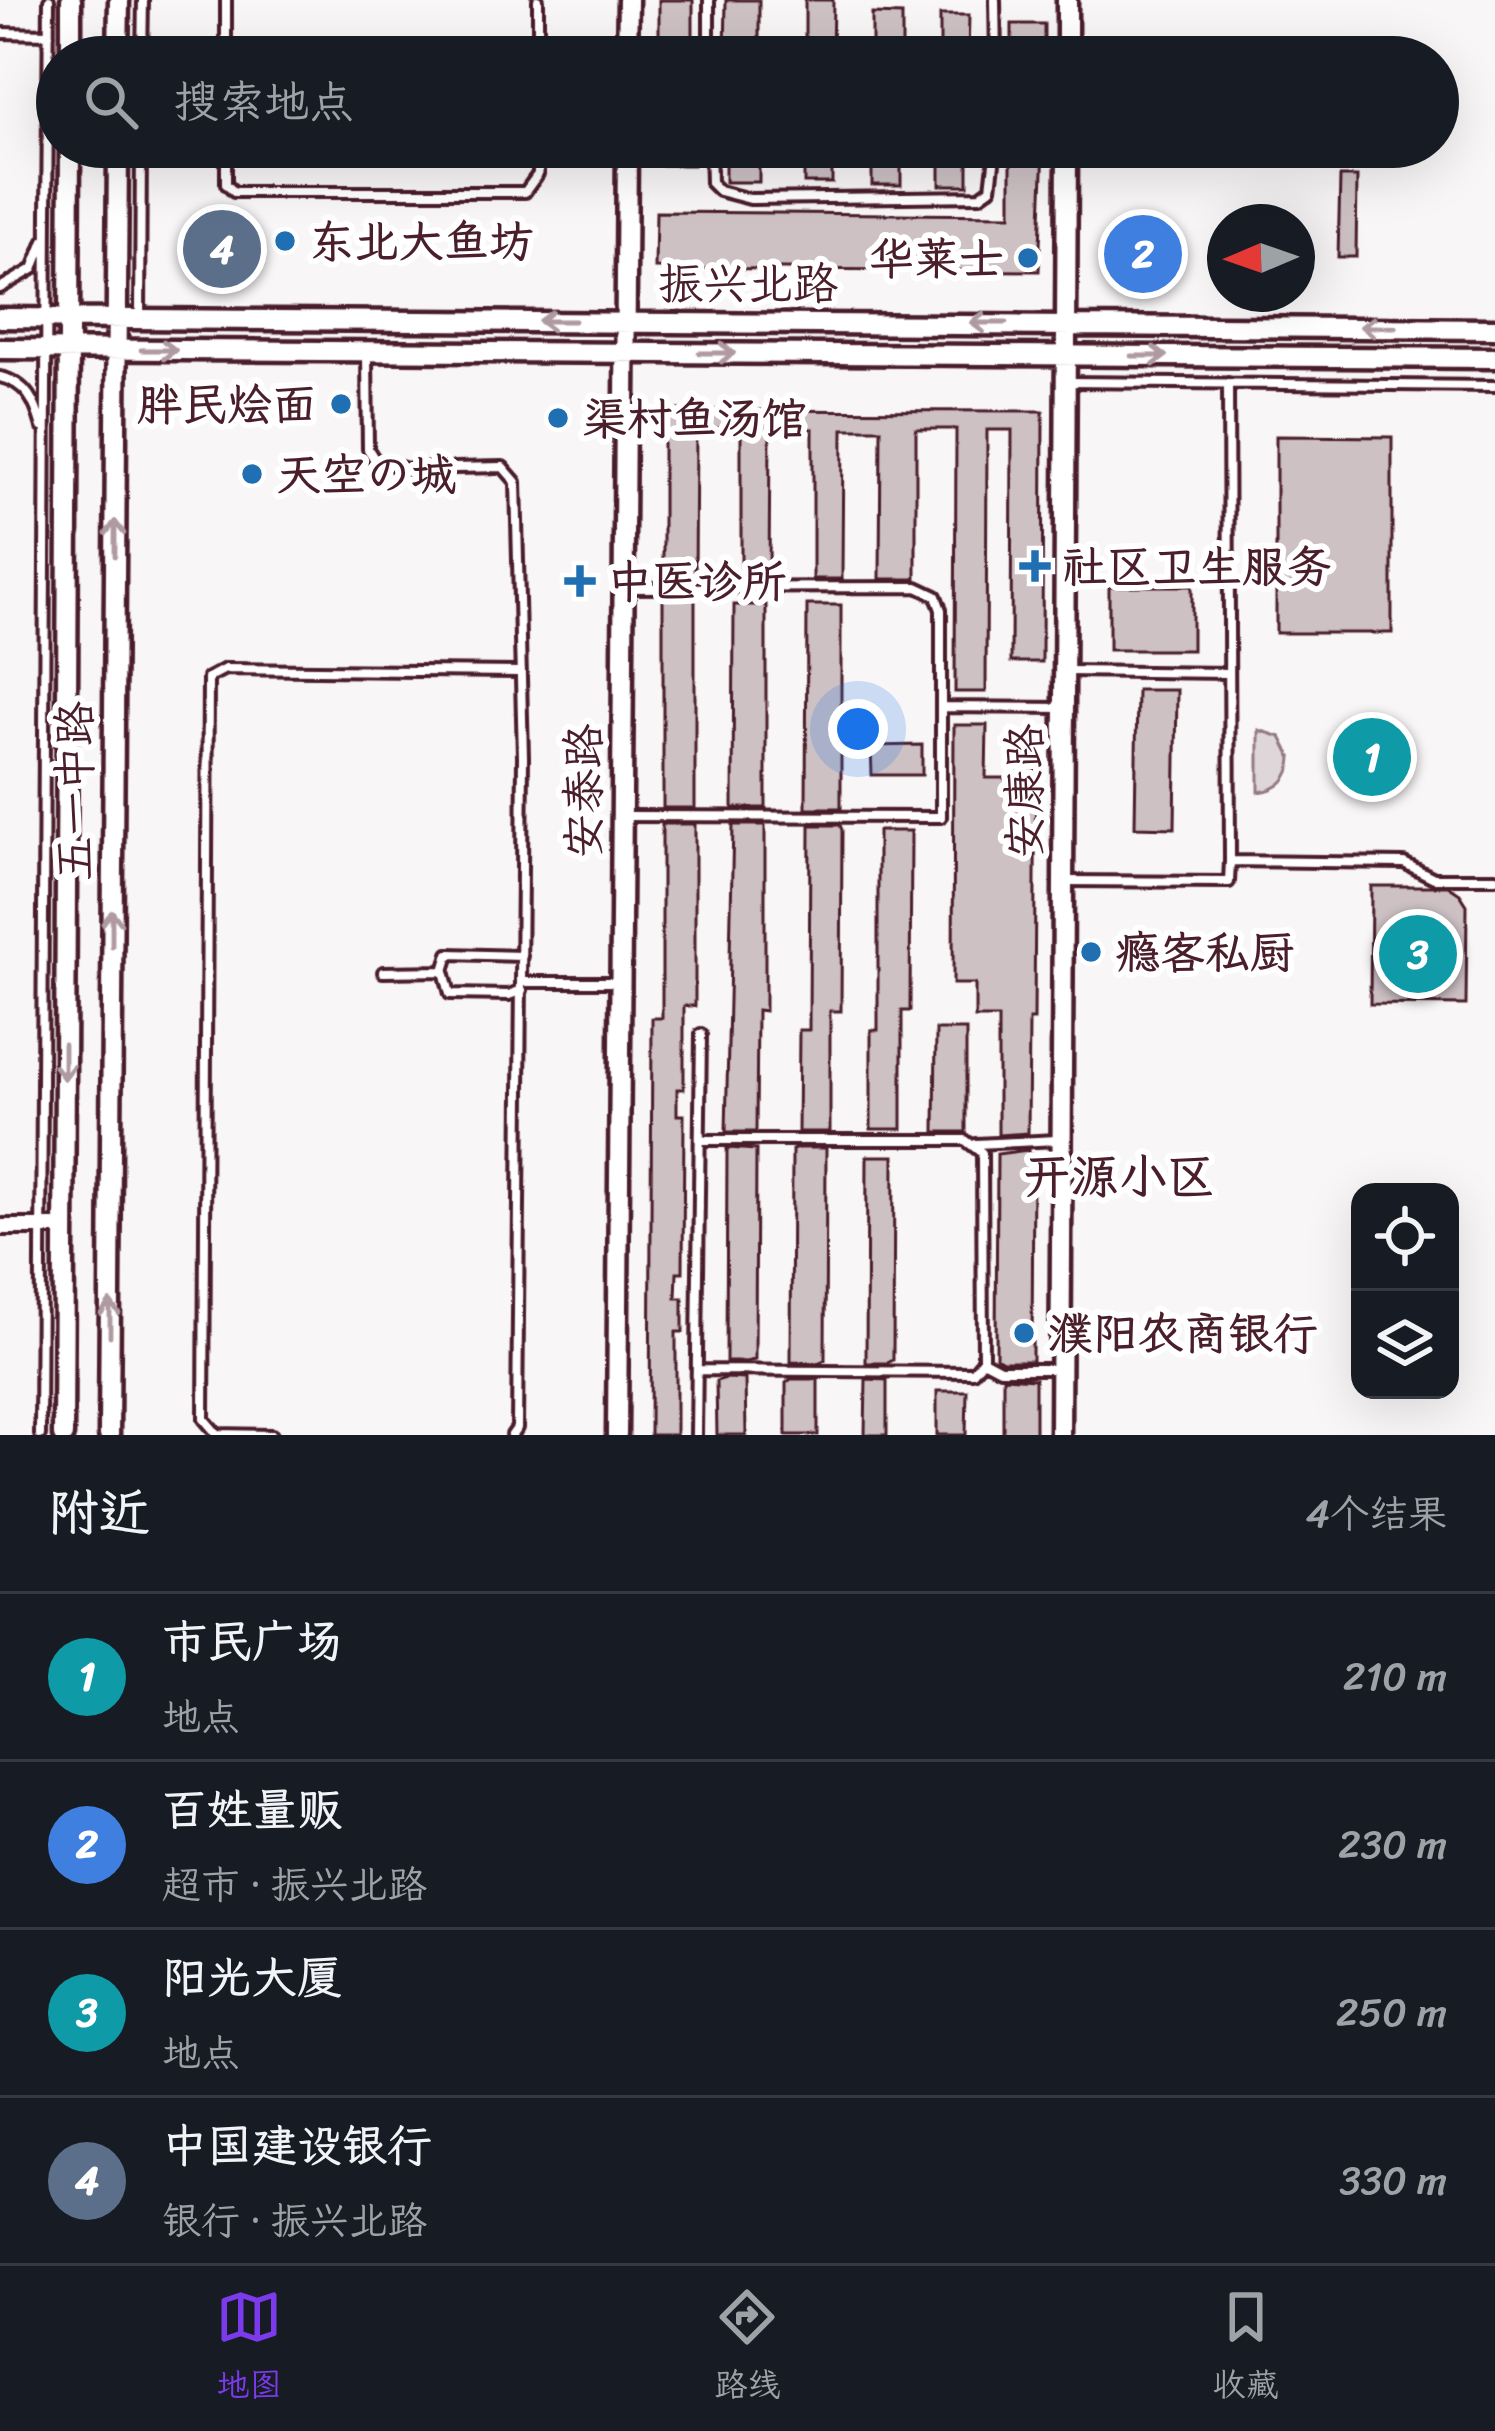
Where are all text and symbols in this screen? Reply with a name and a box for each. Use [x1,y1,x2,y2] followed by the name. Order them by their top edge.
[36,36,1459,168] search box
[174,62,354,142] text: 搜索地点
[78,69,144,135] icon: search
[309,202,534,282] place label: 东北大鱼坊
[183,204,261,294] pin: 4
[1207,204,1315,312] north arrow
[1104,209,1182,299] pin: 2
[869,219,1004,299] place label: 华莱士
[272,228,298,254] marker: 东北大鱼坊
[658,244,838,324] street label: 振兴北路
[1015,245,1041,271] marker: 华莱士
[537,310,576,332] one-way arrow
[969,312,1008,334] one-way arrow
[1359,316,1398,339] one-way arrow
[139,339,178,361] one-way arrow
[697,342,736,364] one-way arrow
[1129,345,1168,367] one-way arrow
[137,365,317,445] place label: 胖民烩面
[582,379,807,459] place label: 渠村鱼汤馆
[328,391,354,417] marker: 胖民烩面
[545,405,571,431] marker: 渠村鱼汤馆
[276,435,456,515] place label: 天空の城
[239,461,265,487] marker: 天空の城
[104,519,126,558] one-way arrow
[1062,527,1332,607] place label: 社区卫生服务
[607,542,787,622] place label: 中医诊所
[1019,550,1051,582] marker: 社区卫生服务
[564,565,596,597] marker: 中医诊所
[828,699,888,759] your location
[35,701,115,881] street label: 五一中路
[1333,712,1411,802] pin: 1
[544,723,624,859] street label: 安泰路
[985,723,1065,859] street label: 安康路
[101,909,123,948] one-way arrow
[1379,909,1457,999] pin: 3
[1115,913,1295,993] place label: 瘾客私厨
[1078,939,1104,965] marker: 瘾客私厨
[52,1042,75,1081] one-way arrow
[1023,1134,1215,1219] district label: 开源小区
[1351,1183,1459,1399] map controls
[1351,1183,1459,1291] button: locate
[1351,1291,1459,1399] button: layers
[1048,1294,1318,1374] place label: 濮阳农商银行
[98,1299,121,1338] one-way arrow
[1011,1320,1037,1346] marker: 濮阳农商银行
[48,1468,150,1558] text: 附近
[1306,1479,1447,1548] text: 4个结果
[162,1602,342,1682] text: 市民广场
[79,1642,95,1711] text: 1
[1343,1642,1447,1711] text: 210 m
[162,1682,240,1751] text: 地点
[162,1770,342,1850] text: 百姓量贩
[76,1810,98,1879] text: 2
[1338,1810,1447,1879] text: 230 m
[162,1850,427,1919] text: 超市 · 振兴北路
[162,1938,342,2018] text: 阳光大厦
[76,1978,98,2047] text: 3
[1336,1978,1447,2047] text: 250 m
[162,2018,240,2087] text: 地点
[162,2106,432,2186] text: 中国建设银行
[75,2146,99,2215] text: 4
[1339,2146,1447,2215] text: 330 m
[162,2186,427,2255] text: 银行 · 振兴北路
[216,2284,282,2414] tab: 地图
[714,2284,780,2414] tab: 路线
[1213,2284,1279,2414] tab: 收藏

